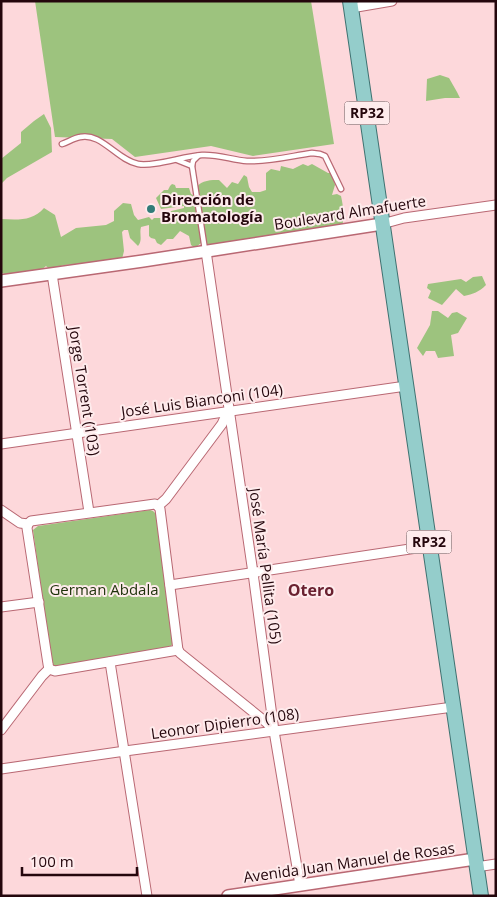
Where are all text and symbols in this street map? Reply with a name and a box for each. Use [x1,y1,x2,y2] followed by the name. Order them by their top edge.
[344,102,390,125] road number: RP32
[161,189,263,226] place label: Dirección de Bromatología
[273,190,427,234] street label: Boulevard Almafuerte
[145,203,157,215] marker: Dirección de Bromatología
[65,323,105,457] street label: Jorge Torrent (103)
[118,379,284,422] street label: José Luis Bianconi (104)
[245,485,287,645] street label: José María Pellita (105)
[406,530,452,554] road number: RP32
[49,579,159,599] park label: German Abdala
[288,579,334,601] district label: Otero
[150,703,300,743] street label: Leonor Dipierro (108)
[242,837,456,887] street label: Avenida Juan Manuel de Rosas
[22,844,138,876] scale bar
[30,851,74,871] text: 100 m

